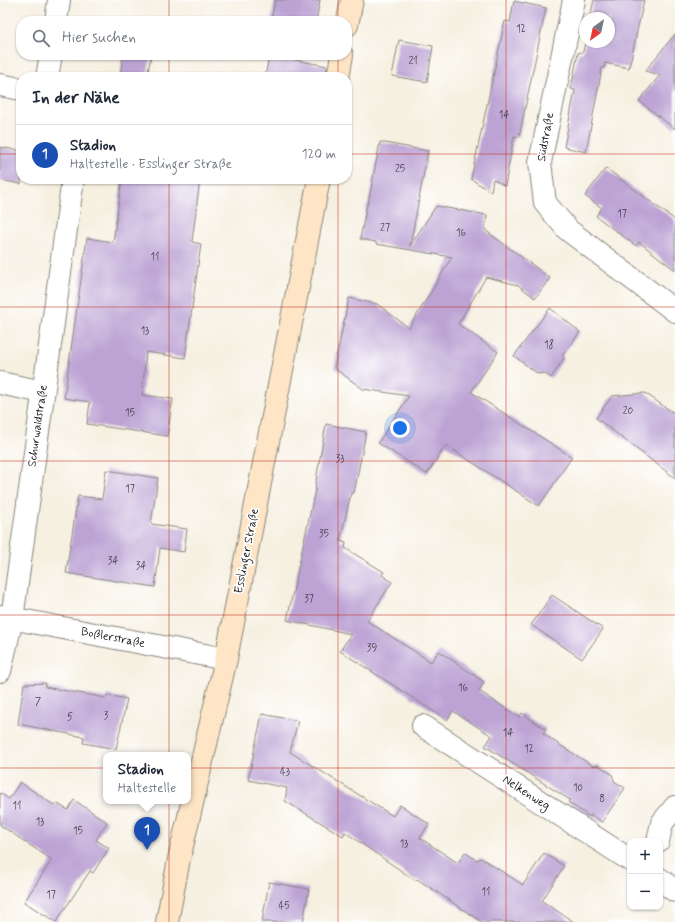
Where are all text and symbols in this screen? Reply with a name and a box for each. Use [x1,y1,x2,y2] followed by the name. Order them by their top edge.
[579,12,615,48] north arrow
[16,16,352,60] search box
[516,23,526,36] house number: 12
[30,27,52,49] icon: search
[62,28,136,48] text: Hier suchen
[408,55,418,68] house number: 21
[32,87,120,109] text: In der Nähe
[499,109,509,122] house number: 14
[534,111,558,163] street label: Südstraße
[70,136,116,156] text: Stadion
[42,146,48,163] text: 1
[302,146,336,163] text: 120 m
[70,156,232,173] text: Haltestelle · Esslinger Straße
[395,163,405,176] house number: 25
[617,208,627,221] house number: 17
[380,222,390,235] house number: 27
[456,227,466,240] house number: 16
[151,251,159,264] house number: 11
[141,325,149,338] house number: 13
[544,338,554,352] house number: 18
[24,384,52,468] street label: Schurwaldstraße
[623,405,634,418] house number: 20
[125,407,135,420] house number: 15
[390,418,410,438] your location
[336,453,344,466] house number: 33
[125,483,135,496] house number: 17
[231,507,264,595] street label: Esslinger Straße
[319,528,329,541] house number: 35
[108,555,118,568] house number: 34
[136,560,146,573] house number: 34
[304,593,314,606] house number: 37
[79,624,147,652] street label: Boßlerstraße
[367,642,377,655] house number: 39
[458,682,468,695] house number: 16
[35,696,41,709] house number: 7
[104,710,109,723] house number: 3
[67,711,73,724] house number: 5
[503,727,513,740] house number: 14
[524,743,534,756] house number: 12
[103,752,191,804] popup
[118,760,164,780] text: Stadion
[280,766,290,779] house number: 43
[499,772,553,814] street label: Nelkenweg
[118,780,176,797] text: Haltestelle
[573,782,583,795] house number: 10
[599,793,605,806] house number: 8
[13,800,21,813] house number: 11
[36,816,44,829] house number: 13
[134,817,160,850] pin: 1
[73,825,83,838] house number: 15
[400,838,408,851] house number: 13
[627,838,663,910] map controls
[627,838,663,874] button: +
[627,874,663,910] button: −
[482,886,490,899] house number: 11
[46,889,56,902] house number: 17
[278,900,290,913] house number: 45

